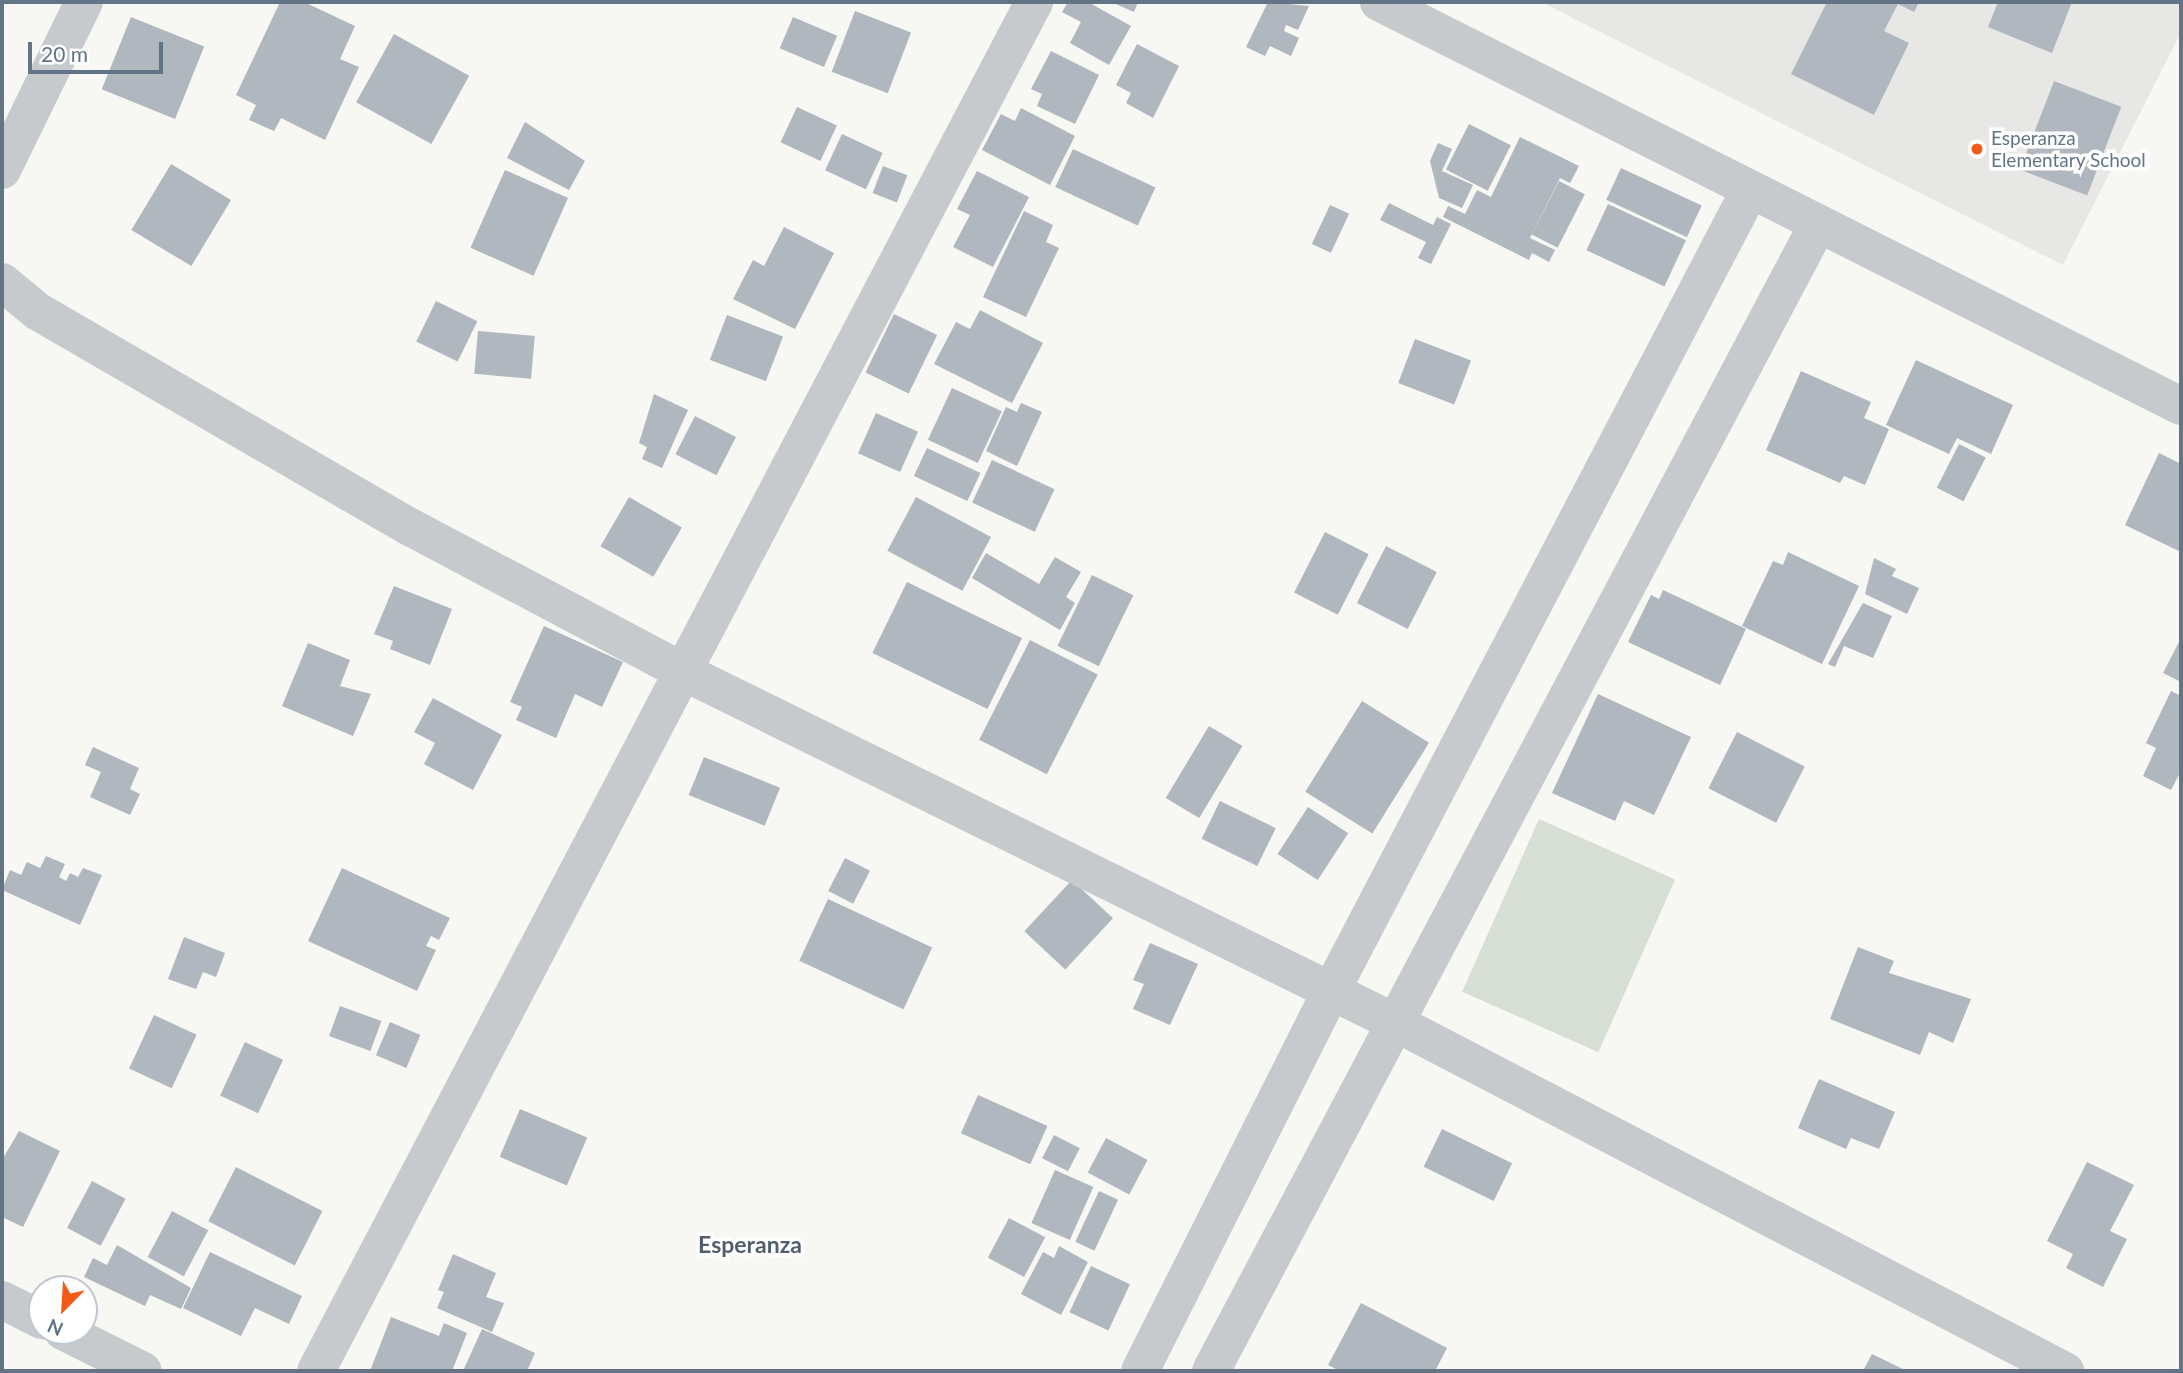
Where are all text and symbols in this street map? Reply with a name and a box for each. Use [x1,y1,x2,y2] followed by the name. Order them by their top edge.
[32,28,166,72] scale bar
[41,41,88,66] text: 20 m
[1991,127,2146,171] place label: Esperanza Elementary School
[1969,141,1985,157] marker: Esperanza Elementary School
[698,1230,802,1258] district label: Esperanza
[28,1275,98,1345] north arrow
[44,1314,66,1341] text: N

